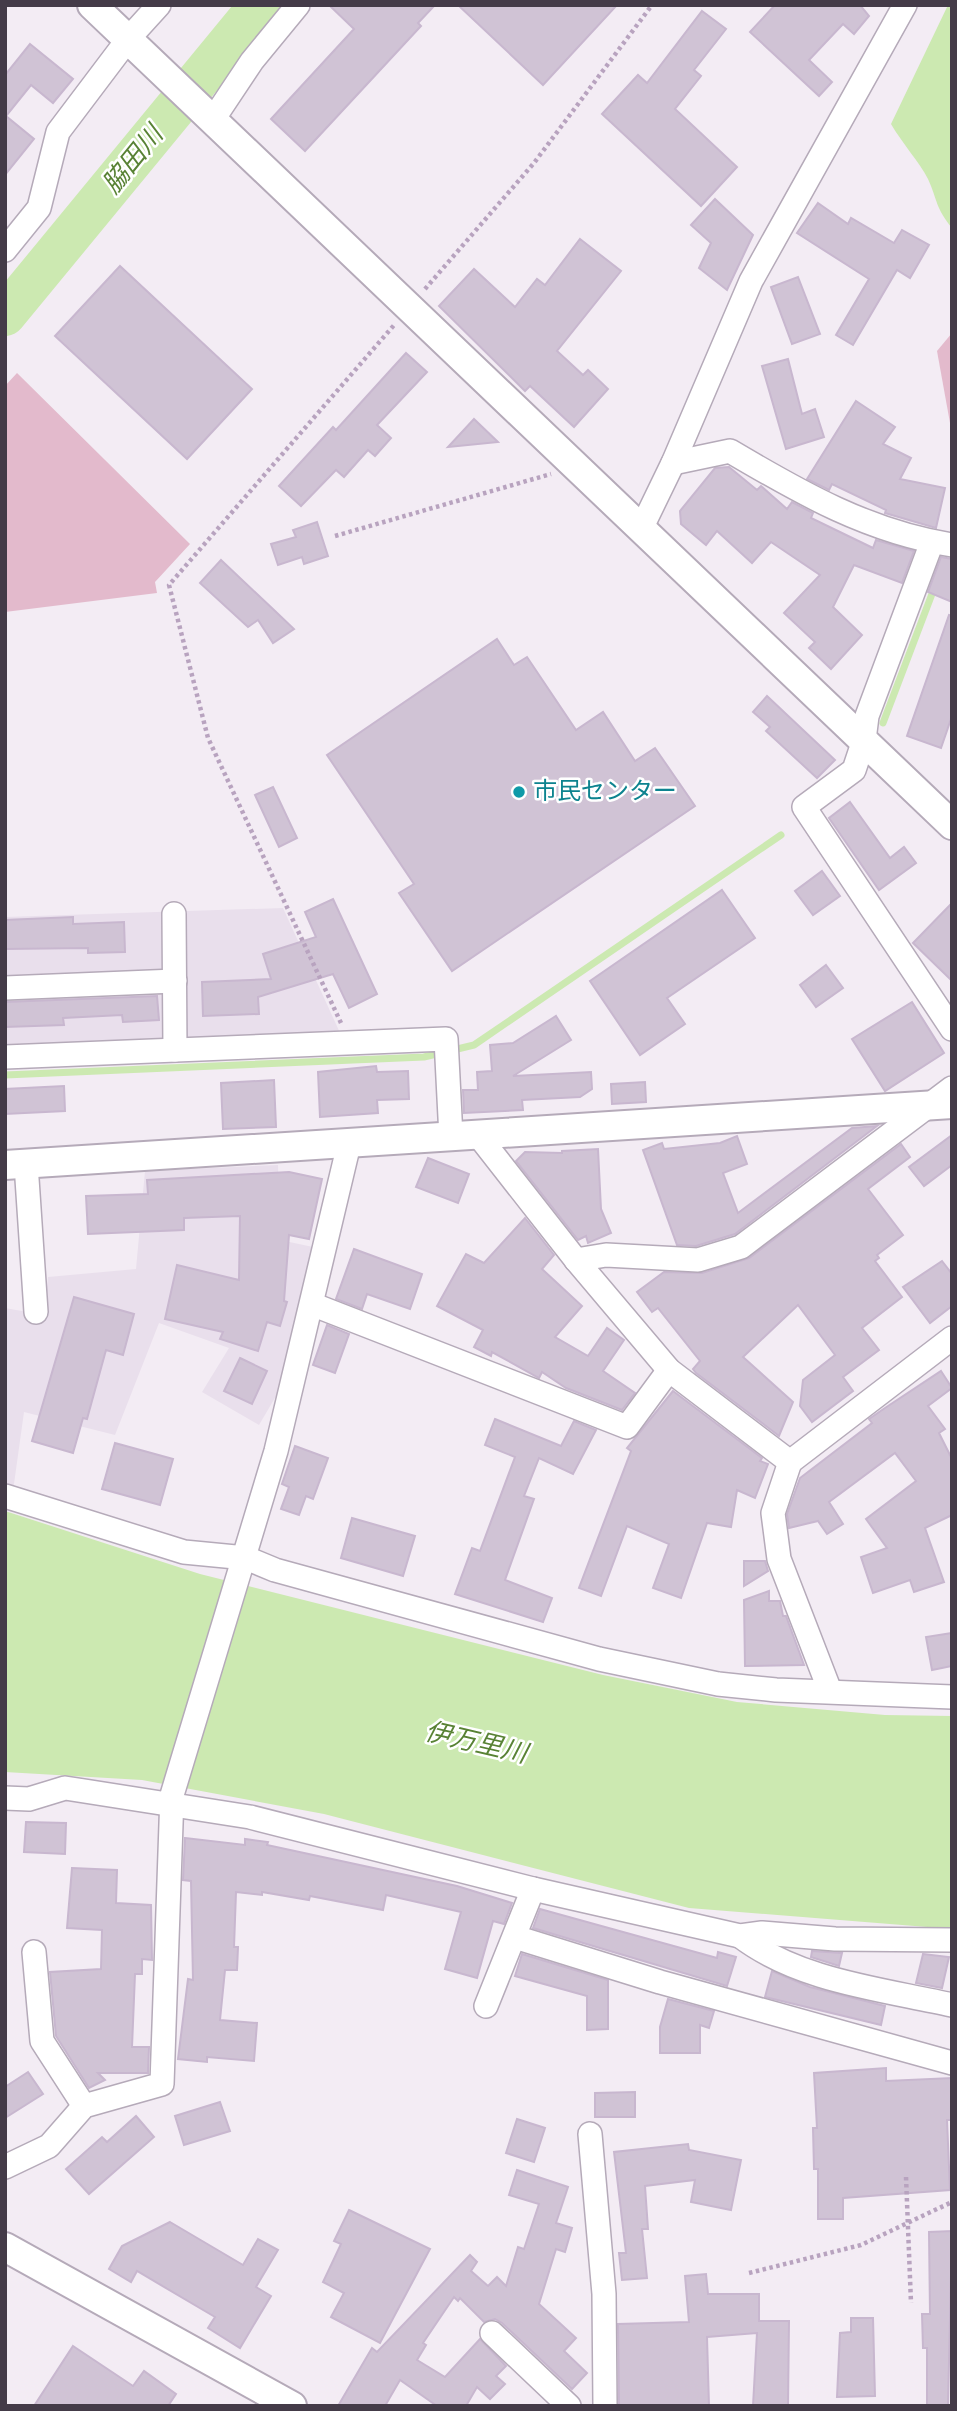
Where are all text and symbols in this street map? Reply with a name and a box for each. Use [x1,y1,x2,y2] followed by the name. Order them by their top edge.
[98,119,170,198] water label: 脇田川
[533,778,677,804] place label: 市民センター
[511,784,527,800] marker: 市民センター
[422,1718,533,1768] water label: 伊万里川

